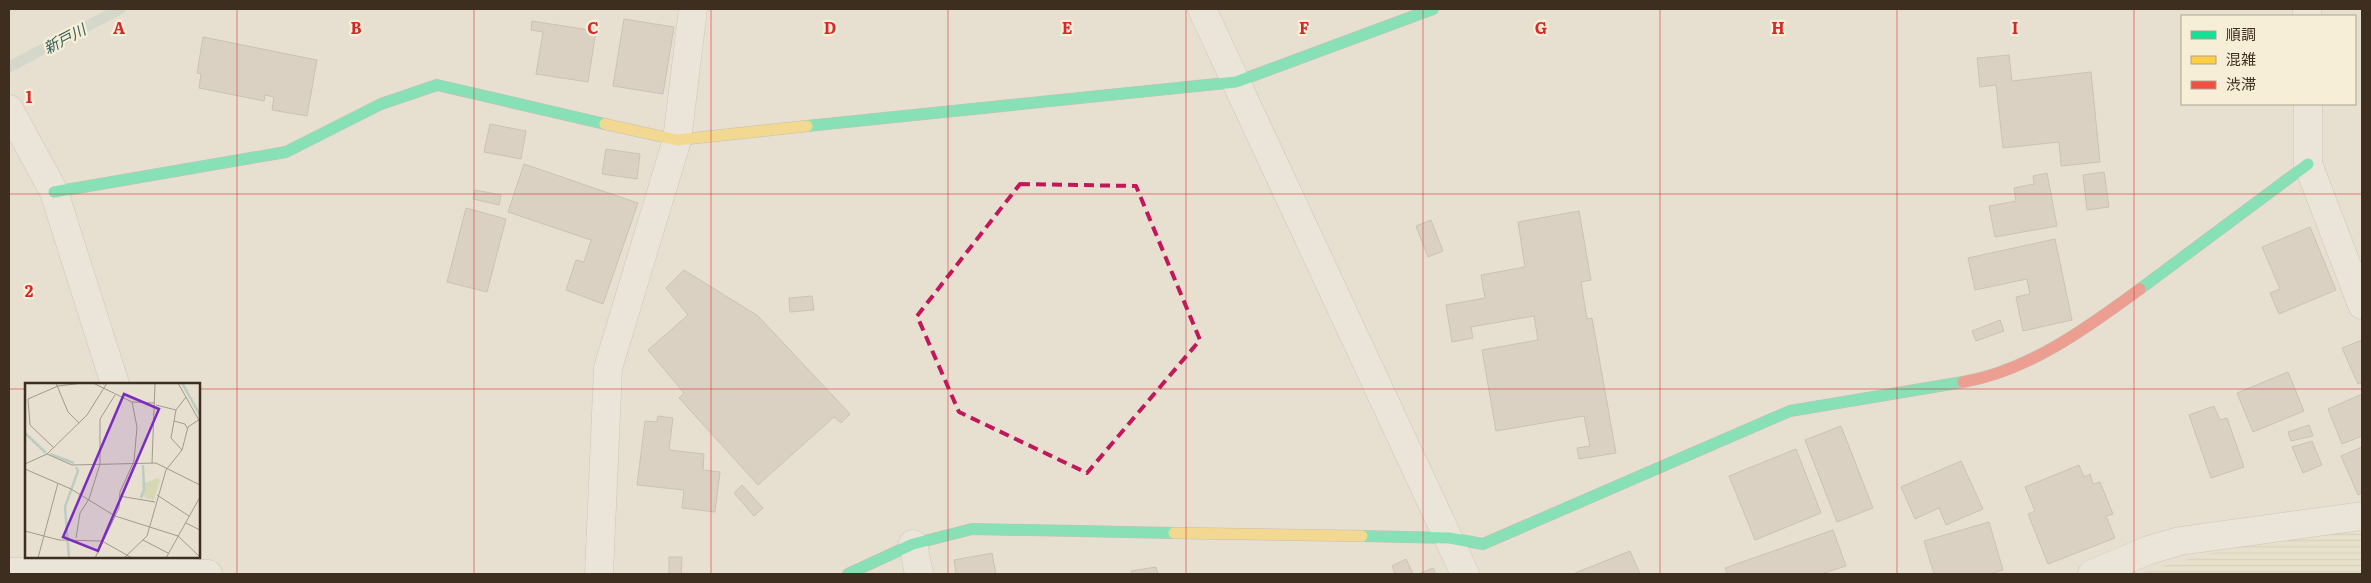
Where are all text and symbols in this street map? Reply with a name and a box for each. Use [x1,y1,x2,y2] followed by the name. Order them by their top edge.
[113,15,125,39] text: A
[350,15,362,39] text: B
[587,15,599,39] text: C
[824,15,836,39] text: D
[1062,15,1073,39] text: E
[1299,15,1309,39] text: F
[1535,15,1547,39] text: G
[1771,15,1785,39] text: H
[2012,15,2018,39] text: I
[2181,15,2356,105] legend
[39,16,91,59] water label: 新戸川
[2226,22,2256,45] text: 順調
[2226,47,2256,70] text: 混雑
[2226,72,2256,95] text: 渋滞
[26,84,33,108] text: 1
[25,278,34,302] text: 2
[25,383,200,558] inset map

